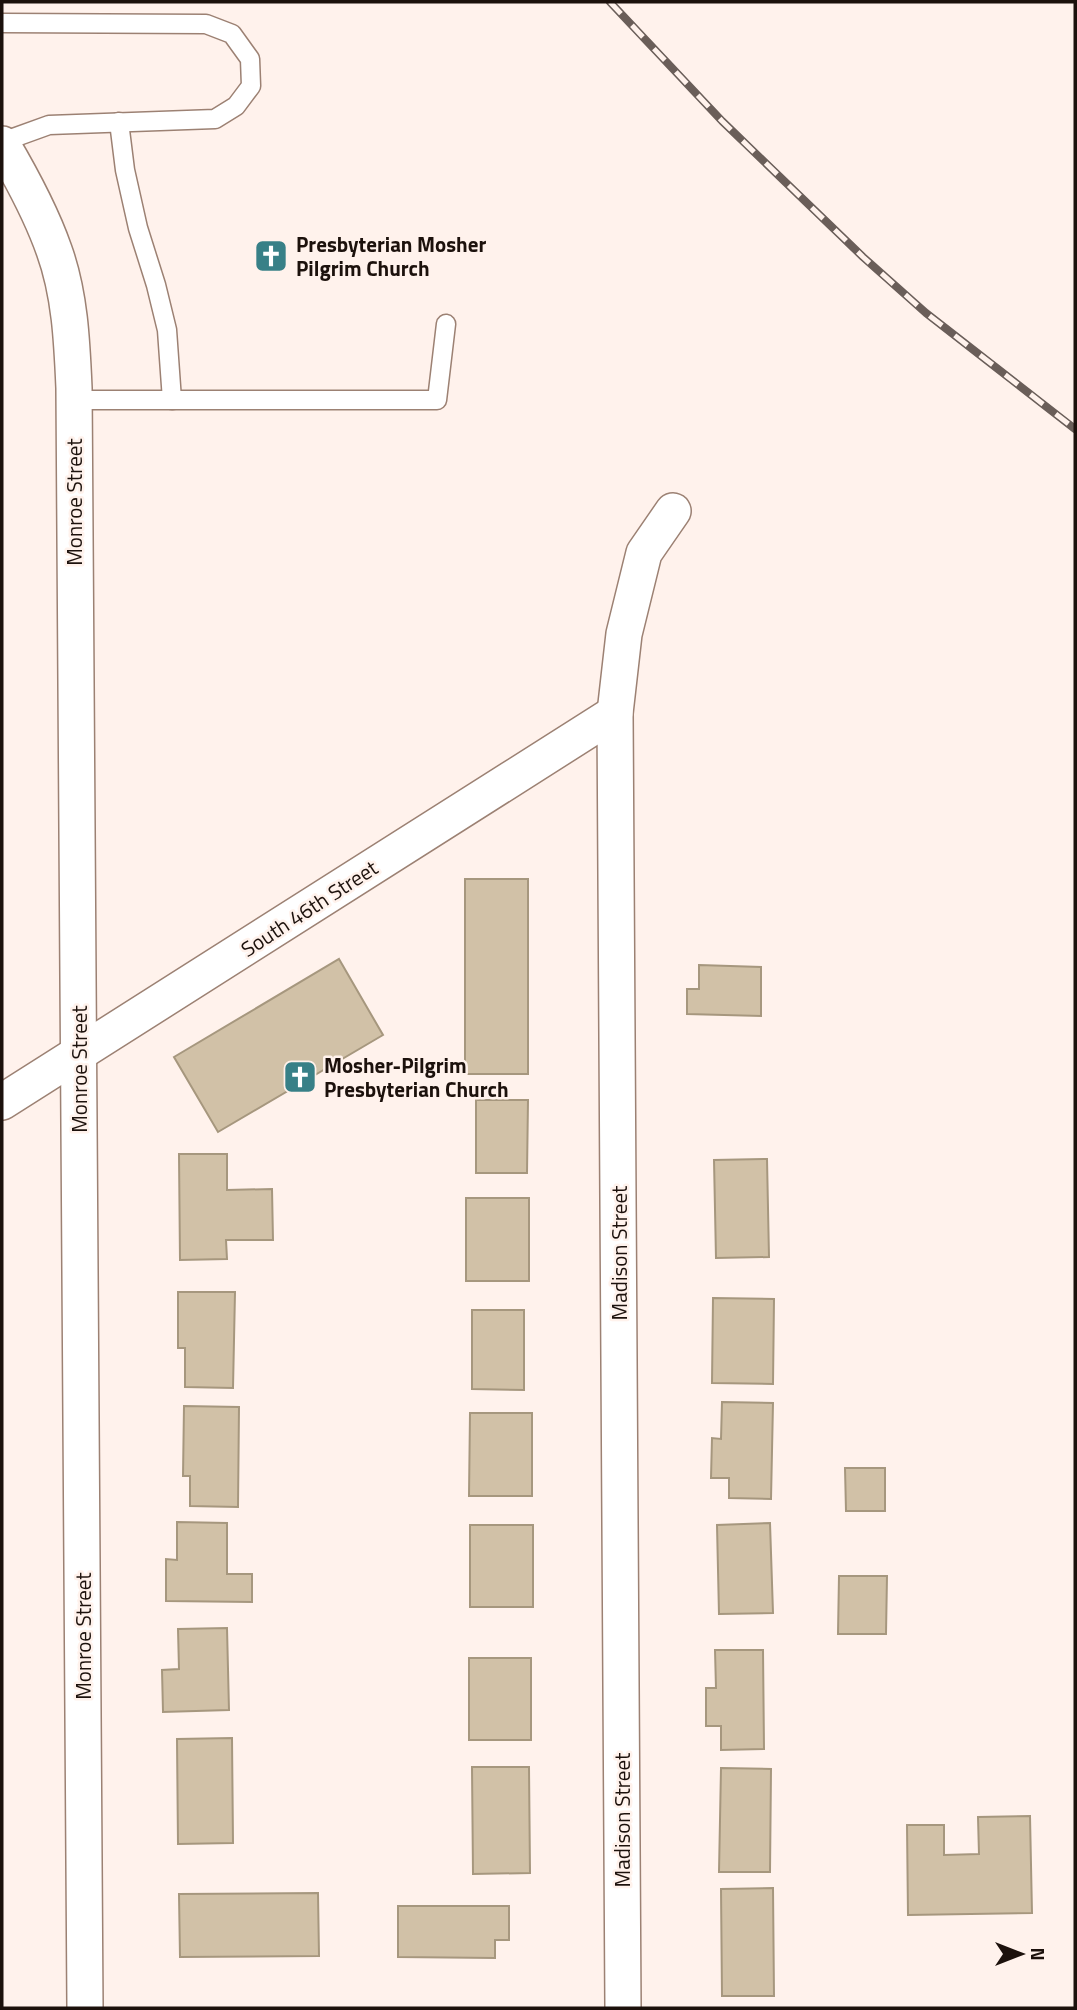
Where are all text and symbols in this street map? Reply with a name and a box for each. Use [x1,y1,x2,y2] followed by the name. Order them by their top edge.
[296,228,486,284] place label: Presbyterian Mosher Pilgrim Church
[252,237,290,275] church icon: Presbyterian Mosher Pilgrim Church
[58,438,90,566] street label: Monroe Street
[234,851,384,964] street label: South 46th Street
[63,1005,95,1133] street label: Monroe Street
[324,1049,509,1105] place label: Mosher-Pilgrim Presbyterian Church
[281,1058,319,1096] church icon: Mosher-Pilgrim Presbyterian Church
[603,1185,635,1320] street label: Madison Street
[67,1572,99,1700] street label: Monroe Street
[606,1752,638,1887] street label: Madison Street
[986,1919,1056,1989] north arrow
[1024,1947,1053,1961] text: N

